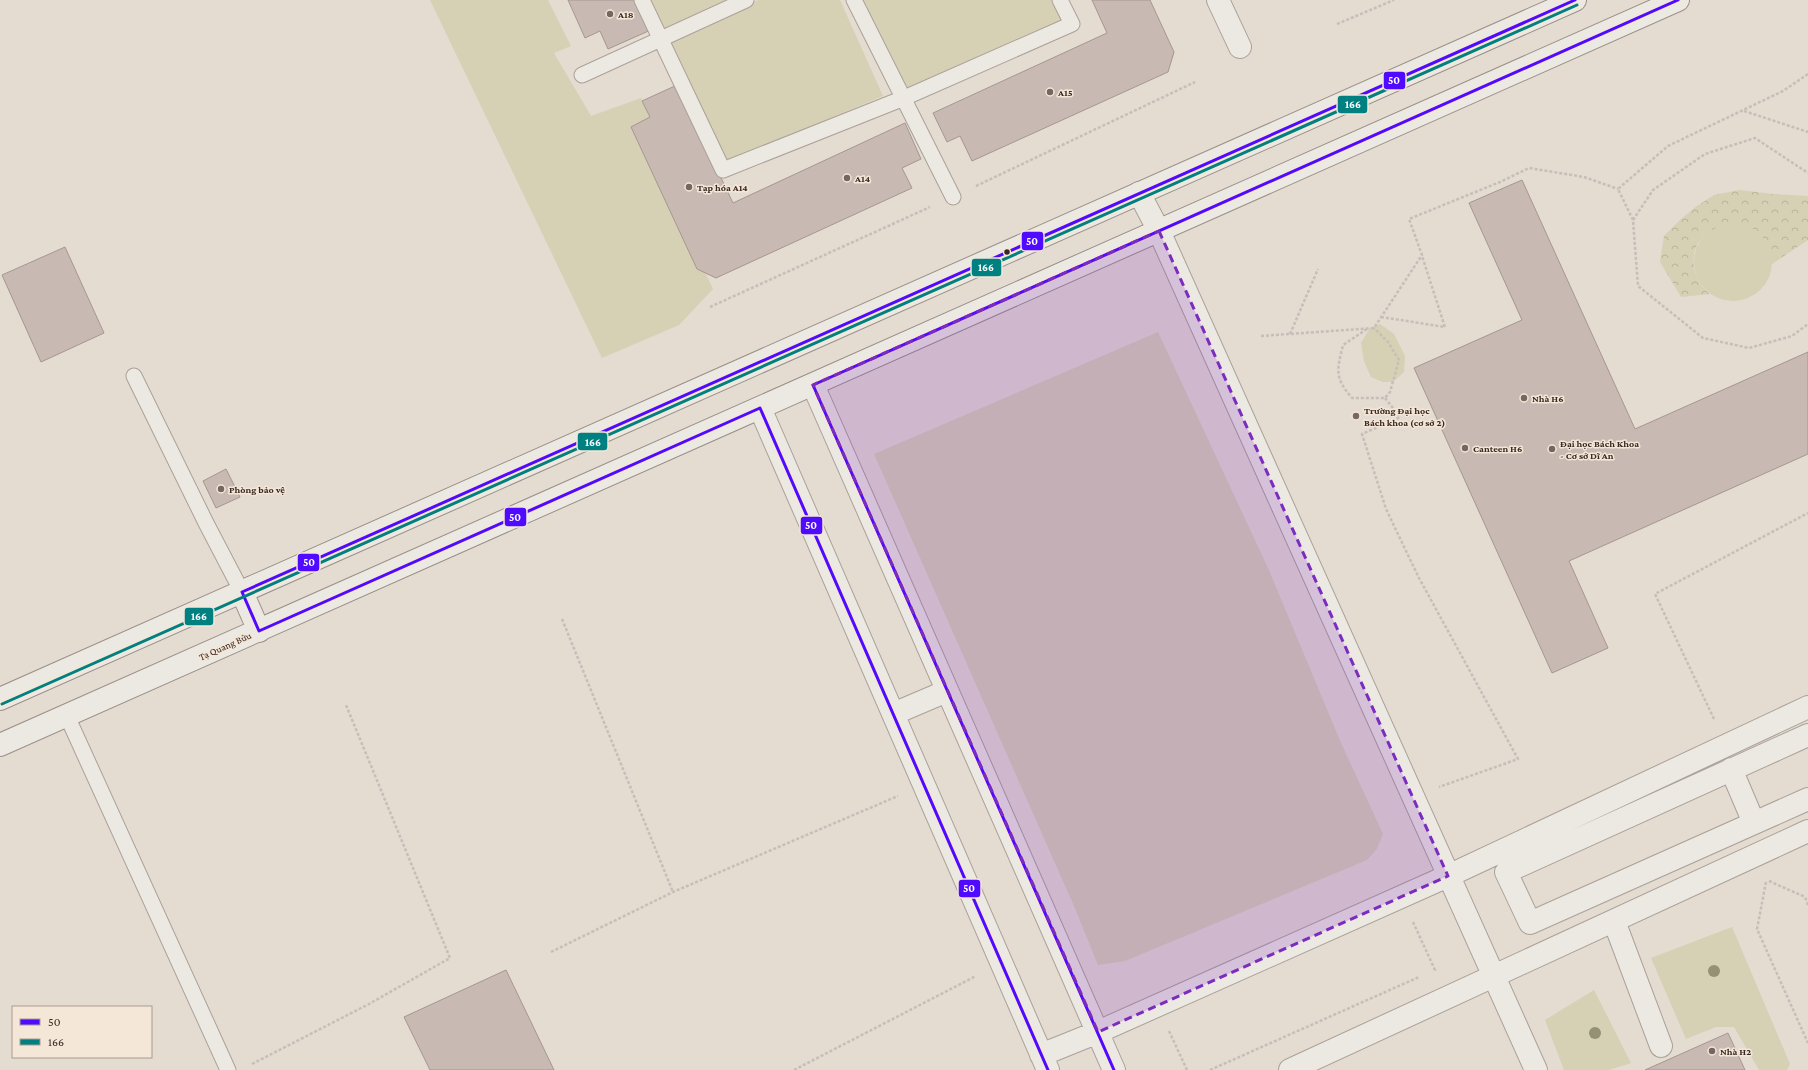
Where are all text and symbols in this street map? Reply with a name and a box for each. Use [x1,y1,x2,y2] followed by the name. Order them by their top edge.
[605,9,615,19] marker: A18
[617,9,634,20] place label: A18
[1383,71,1406,90] line badge: 50
[1388,74,1400,86] text: 50
[1045,87,1055,97] marker: A15
[1057,87,1073,98] place label: A15
[1337,95,1368,114] line badge: 166
[1345,98,1361,110] text: 166
[842,173,852,183] marker: A14
[854,173,871,184] place label: A14
[684,182,694,192] marker: Tạp hóa A14
[697,182,748,193] place label: Tạp hóa A14
[1021,231,1044,251] line badge: 50
[1026,235,1038,247] text: 50
[1002,247,1012,257] unlabelled marker
[971,258,1002,277] line badge: 166
[978,261,994,273] text: 166
[1519,393,1529,403] marker: Nhà H6
[1532,393,1564,404] place label: Nhà H6
[1364,405,1445,429] place label: Trường Đại học Bách khoa (cơ sở 2)
[1351,411,1361,421] marker: Trường Đại học Bách khoa (cơ sở 2)
[577,432,608,451] line badge: 166
[585,436,601,448] text: 166
[1560,438,1639,461] place label: Đại học Bách Khoa - Cơ sở Dĩ An
[1460,443,1470,453] marker: Canteen H6
[1473,443,1522,454] place label: Canteen H6
[1547,444,1557,454] marker: Đại học Bách Khoa - Cơ sở Dĩ An
[216,484,226,494] marker: Phòng bảo vệ
[229,484,285,495] place label: Phòng bảo vệ
[504,507,527,527] line badge: 50
[509,511,521,523] text: 50
[800,516,823,535] line badge: 50
[805,519,817,531] text: 50
[297,553,320,572] line badge: 50
[303,556,315,568] text: 50
[184,607,214,626] line badge: 166
[191,610,207,622] text: 166
[197,629,254,662] street label: Tạ Quang Bửu
[958,879,981,898] line badge: 50
[963,882,975,894] text: 50
[12,1006,152,1058] legend
[48,1015,61,1029] text: 50
[48,1035,64,1049] text: 166
[1707,1046,1717,1056] marker: Nhà H2
[1720,1046,1751,1057] place label: Nhà H2

